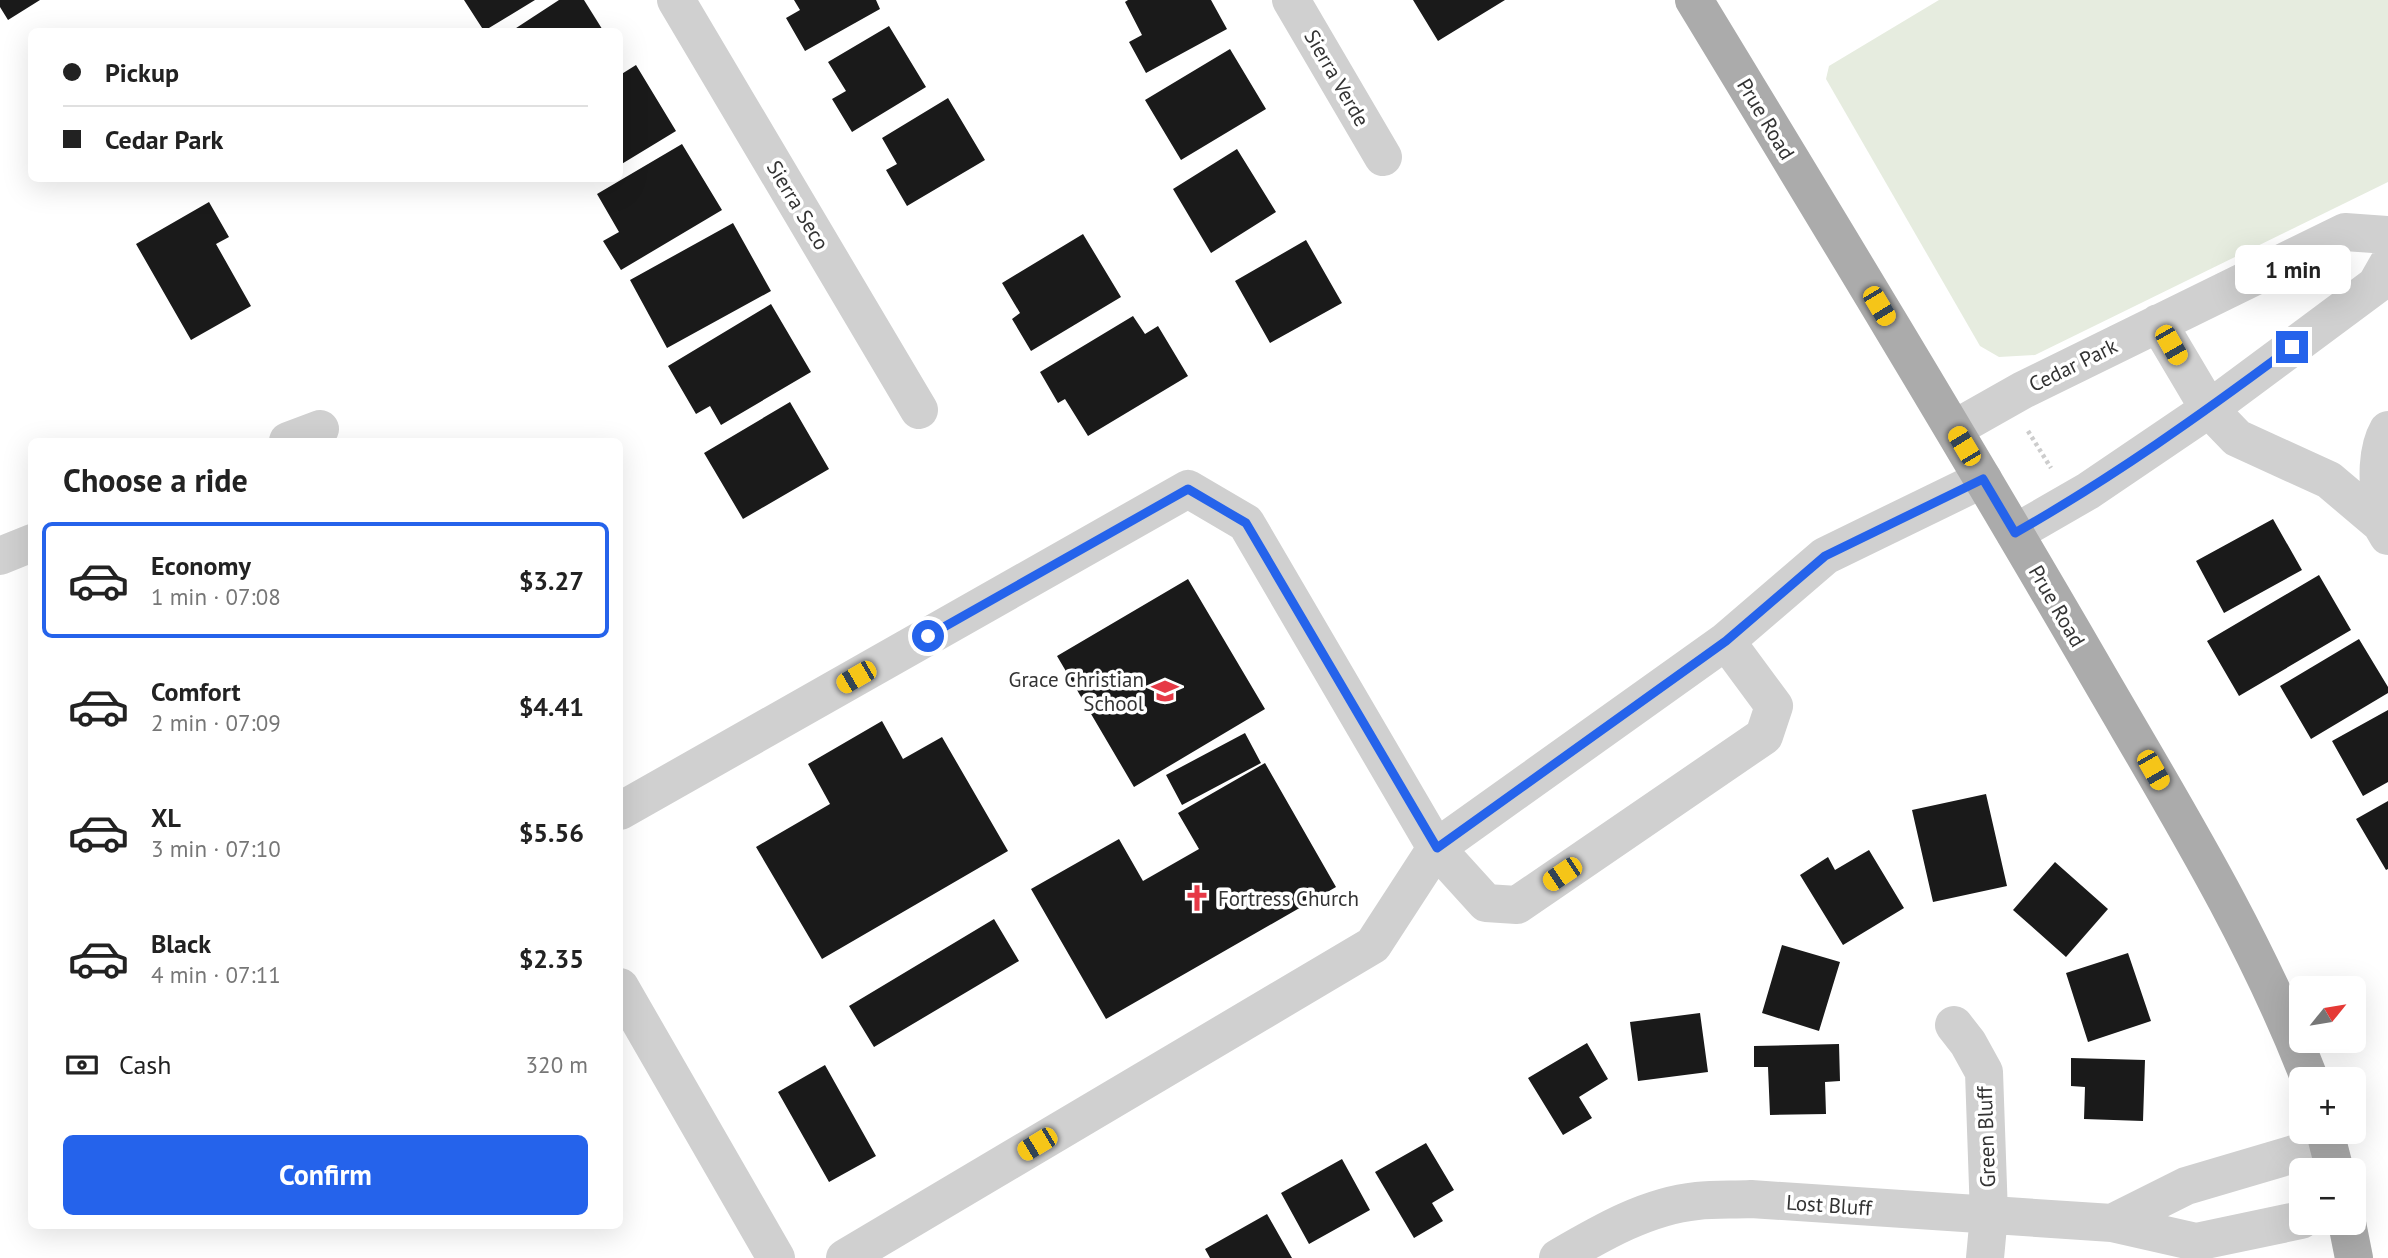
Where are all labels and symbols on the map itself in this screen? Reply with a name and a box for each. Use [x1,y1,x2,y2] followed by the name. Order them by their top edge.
[1298,25,1376,131] street label: Sierra Verde
[1731,73,1801,165] street label: Prue Road
[761,155,835,255] street label: Sierra Seco
[2234,246,2350,294] callout: 1 min
[1860,283,1899,329] car
[2152,322,2191,368] car
[2276,331,2308,363] route end
[2024,332,2122,398] street label: Cedar Park
[1945,423,1984,469] car
[2023,560,2091,652] street label: Prue Road
[912,620,944,652] route start
[833,657,880,697] car
[1009,666,1144,717] place label: Grace Christian School
[1150,676,1180,706] school or university icon: Grace Christian School
[2134,747,2173,793] car
[1539,854,1586,894] car
[1182,883,1212,913] church icon: Fortress Church
[1218,885,1359,912] place label: Fortress Church
[2289,976,2366,1054] north arrow
[1971,1085,2001,1188] street label: Green Bluff
[1014,1124,1061,1164] car
[1785,1189,1874,1222] street label: Lost Bluff

